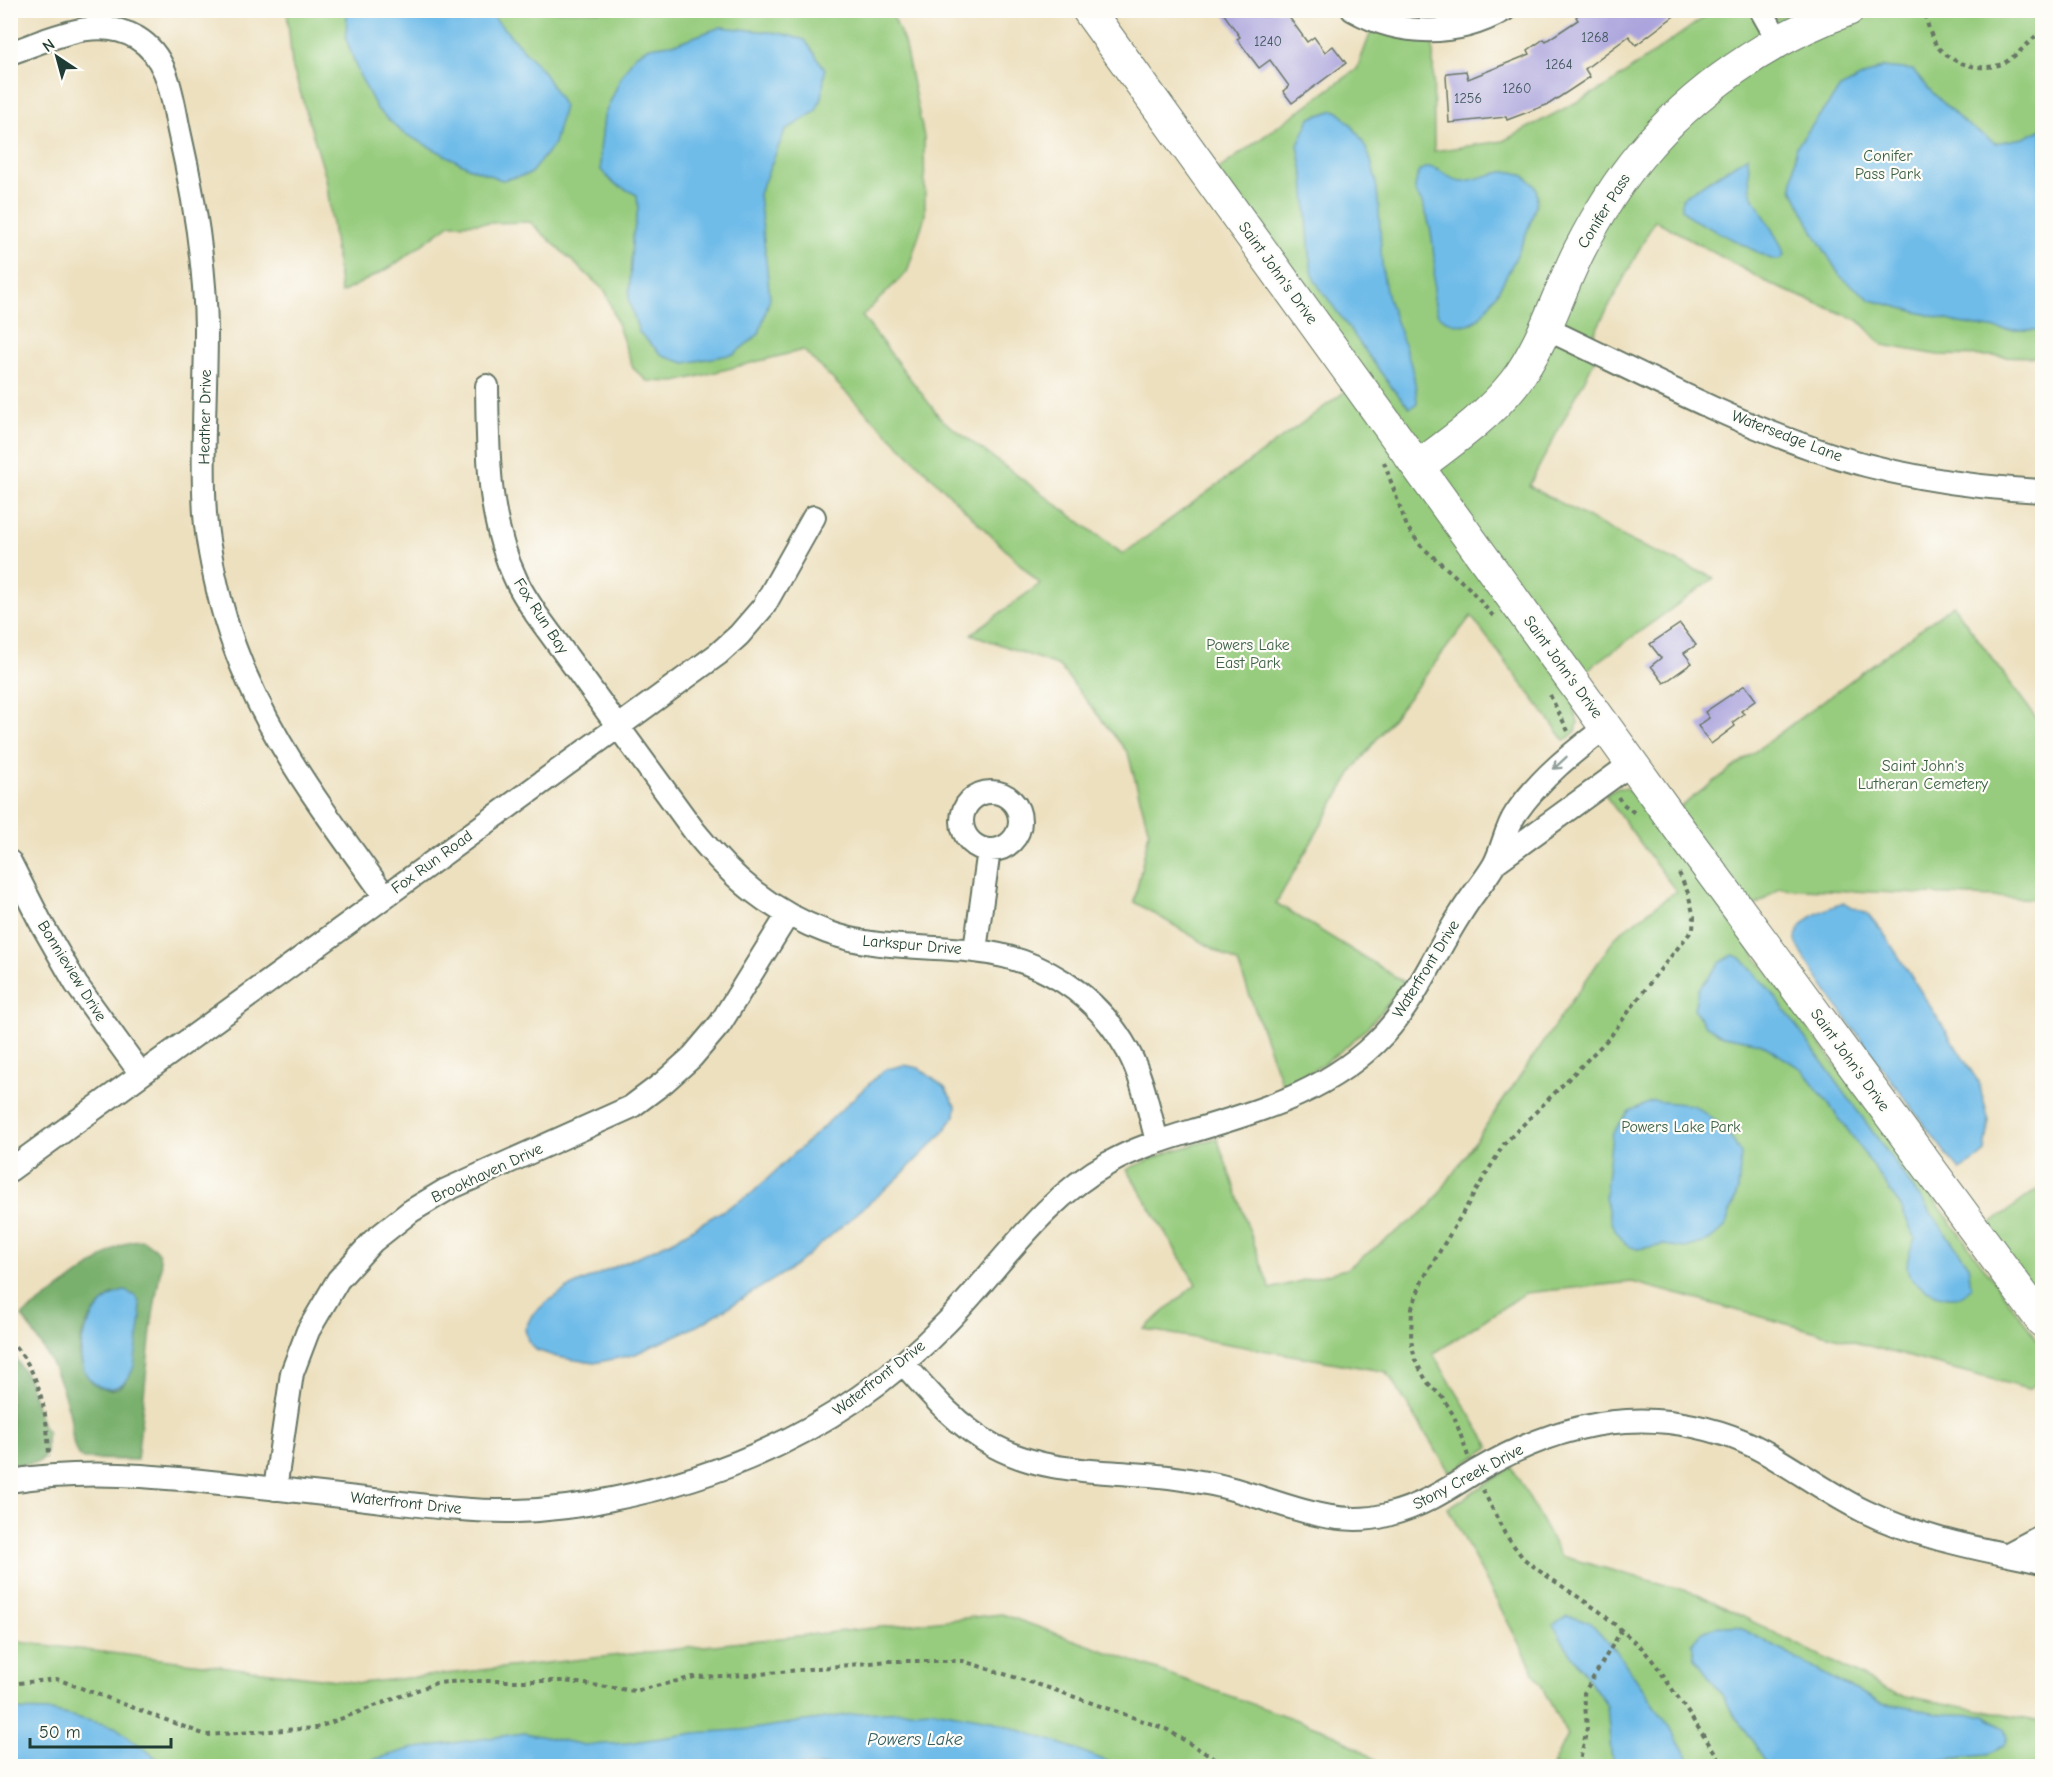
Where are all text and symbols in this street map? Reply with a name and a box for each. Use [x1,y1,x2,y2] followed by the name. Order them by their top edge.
[27,27,87,87] north arrow
[1581,29,1609,46] house number: 1268
[1254,33,1282,50] house number: 1240
[39,35,58,56] text: N
[1545,56,1573,73] house number: 1264
[1503,80,1531,97] house number: 1260
[1454,90,1482,107] house number: 1256
[1855,147,1921,183] park label: Conifer Pass Park
[1574,170,1634,252] street label: Conifer Pass
[1235,218,1321,328] street label: Saint John's Drive
[195,369,215,465] street label: Heather Drive
[1729,407,1845,465] street label: Watersedge Lane
[510,575,573,658] street label: Fox Run Bay
[1520,612,1606,722] street label: Saint John's Drive
[1206,636,1290,672] park label: Powers Lake East Park
[1552,756,1567,770] one-way arrow
[1858,757,1989,793] park label: Saint John's Lutheran Cemetery
[388,827,476,897] street label: Fox Run Road
[34,917,110,1025] street label: Bonnieview Drive
[1389,917,1463,1021] street label: Waterfront Drive
[862,932,962,958] street label: Larkspur Drive
[1807,1005,1893,1115] street label: Saint John's Drive
[1621,1118,1741,1136] park label: Powers Lake Park
[429,1139,545,1207] street label: Brookhaven Drive
[829,1337,929,1419] street label: Waterfront Drive
[1410,1440,1526,1514] street label: Stony Creek Drive
[349,1488,463,1518] street label: Waterfront Drive
[30,1711,171,1749] scale bar
[39,1722,81,1743] text: 50 m
[867,1729,963,1750] water label: Powers Lake

